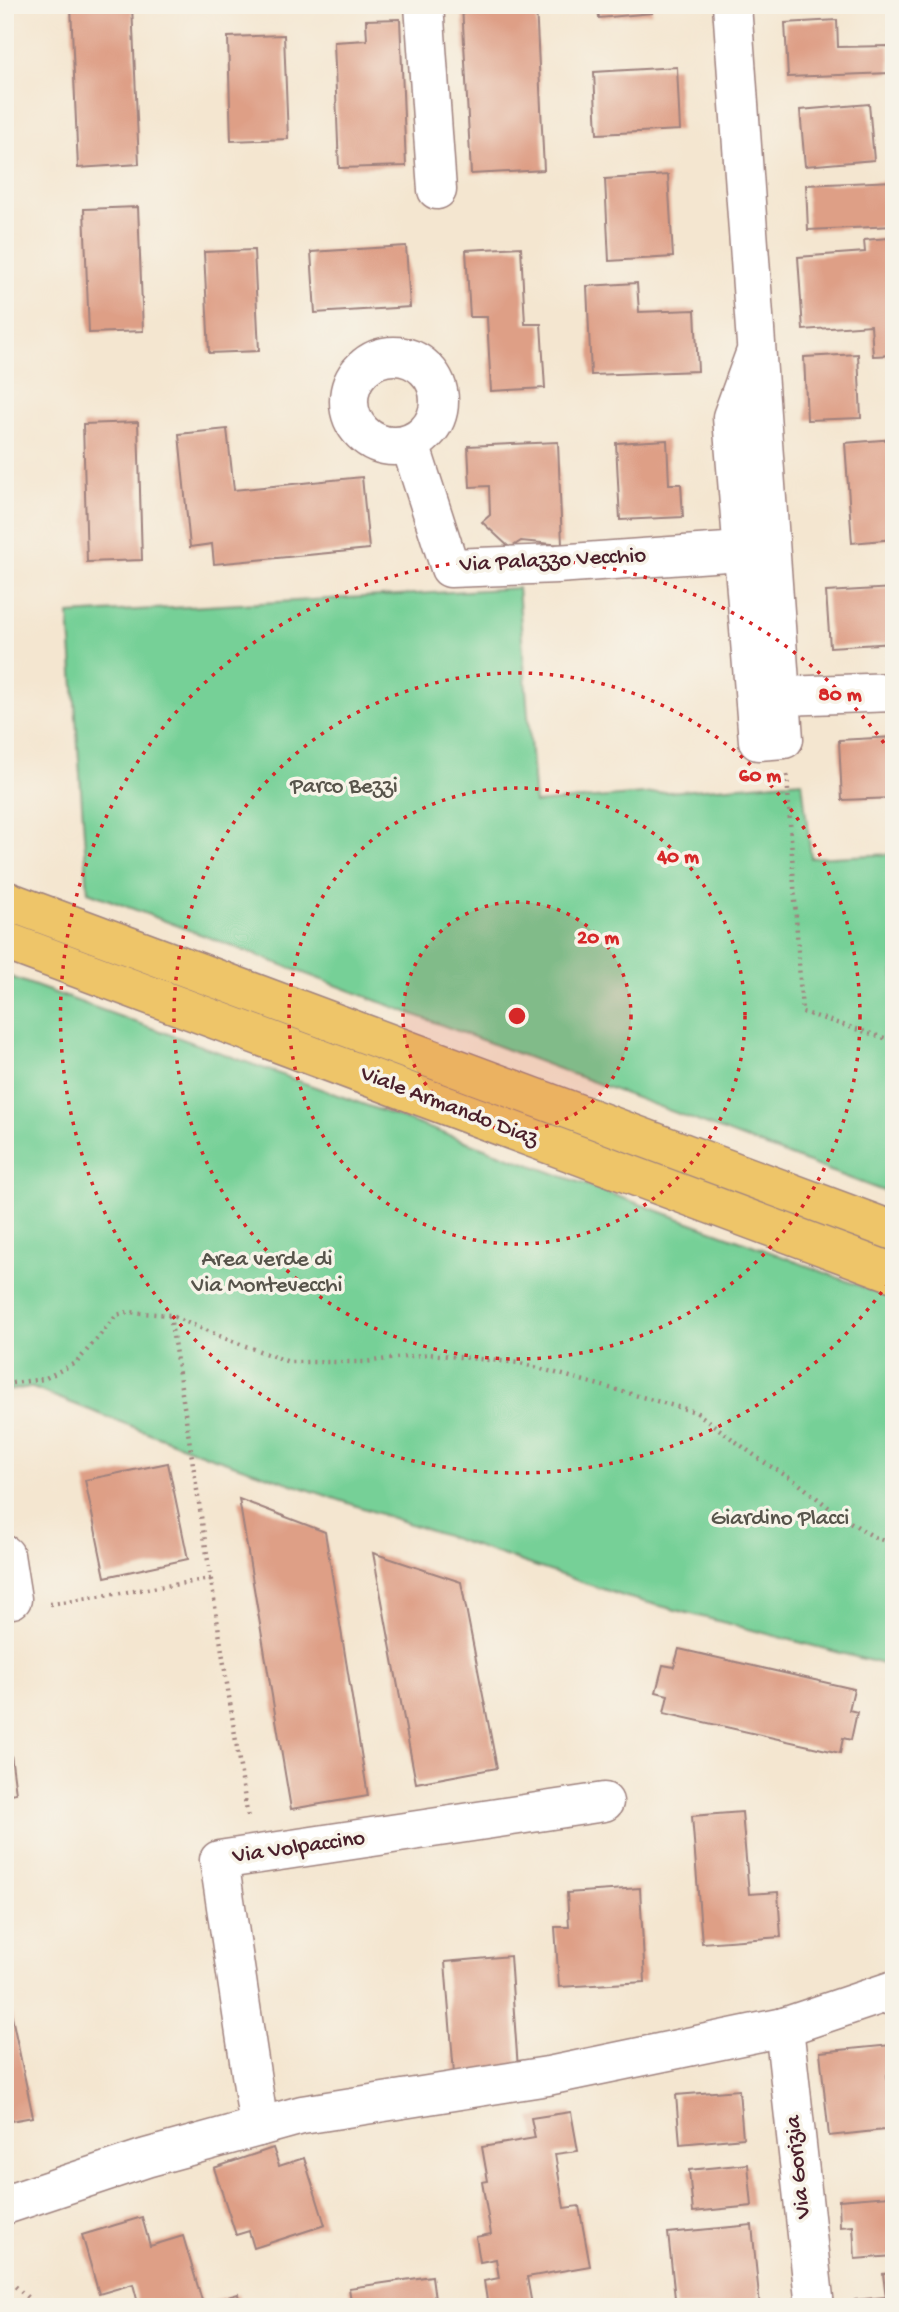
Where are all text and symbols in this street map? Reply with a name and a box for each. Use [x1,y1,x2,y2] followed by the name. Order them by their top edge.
[458,543,647,579] street label: Via Palazzo Vecchio
[818,684,862,709] text: 80 m
[739,765,781,790] text: 60 m
[289,774,398,801] park label: Parco Bezzi
[656,846,699,871] text: 40 m
[577,927,619,952] text: 20 m
[505,1004,529,1028] centre of rings
[355,1060,543,1154] street label: Viale Armando Diaz
[190,1247,343,1300] park label: Area verde di Via Montevecchi
[711,1506,849,1533] park label: Giardino Placci
[230,1825,367,1871] street label: Via Volpaccino
[780,2113,818,2221] street label: Via Gorizia

